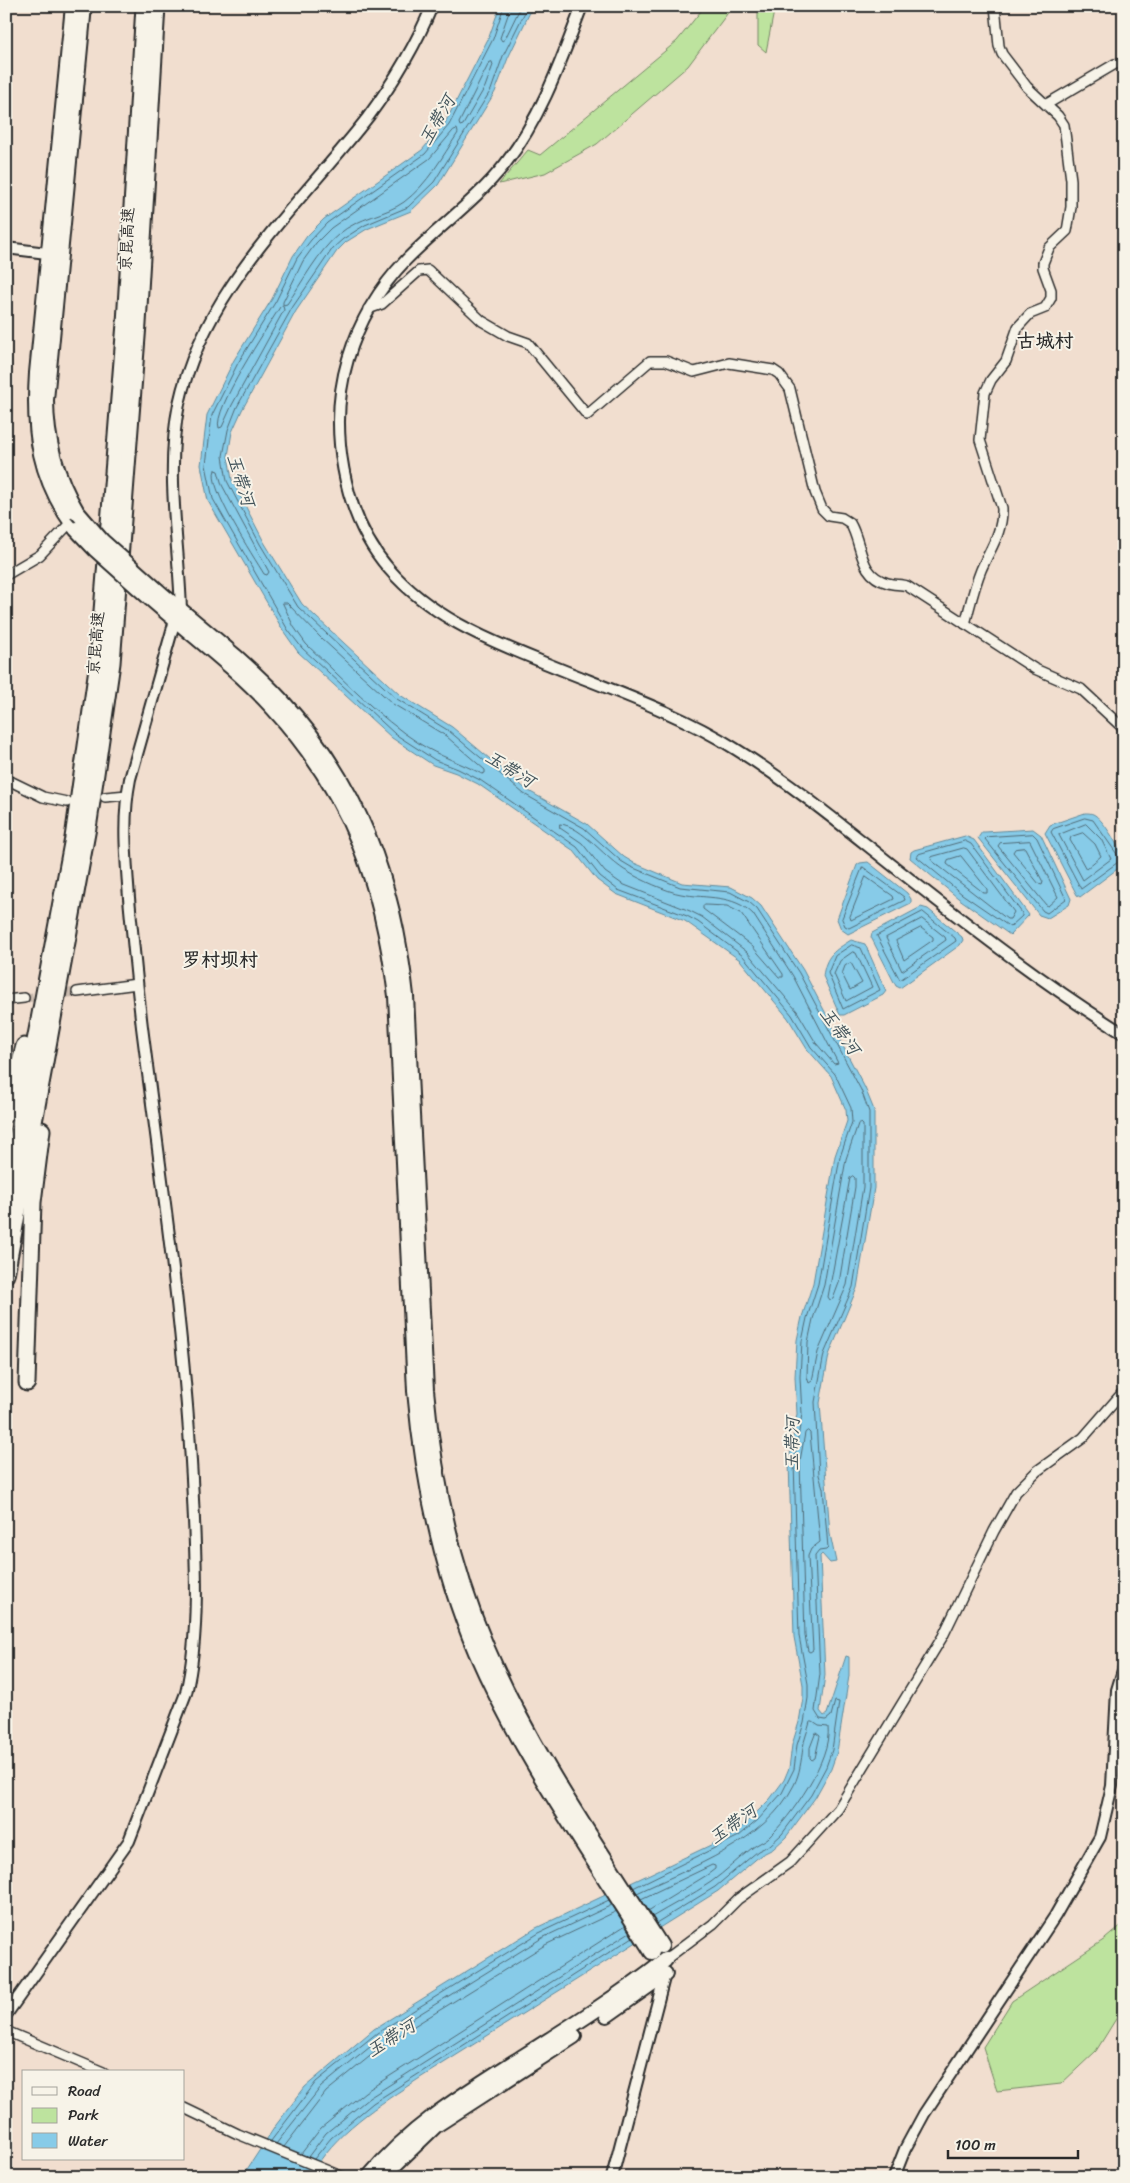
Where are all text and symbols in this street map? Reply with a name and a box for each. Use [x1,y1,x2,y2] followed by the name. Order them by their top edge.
[410,86,466,151] water label: 玉带河
[110,206,143,272] street label: 京昆高速
[1016,324,1074,357] district label: 古城村
[218,450,265,513] water label: 玉带河
[78,610,113,676] street label: 京昆高速
[479,741,544,798] water label: 玉带河
[182,943,258,976] district label: 罗村坝村
[811,1000,871,1065] water label: 玉带河
[776,1414,809,1471] water label: 玉带河
[702,1794,767,1853] water label: 玉带河
[360,2009,425,2066] water label: 玉带河
[22,2070,185,2160] legend
[68,2078,101,2104] text: Road
[68,2102,99,2128] text: Park
[68,2128,108,2154] text: Water
[948,2128,1078,2160] scale bar
[955,2132,996,2158] text: 100 m

